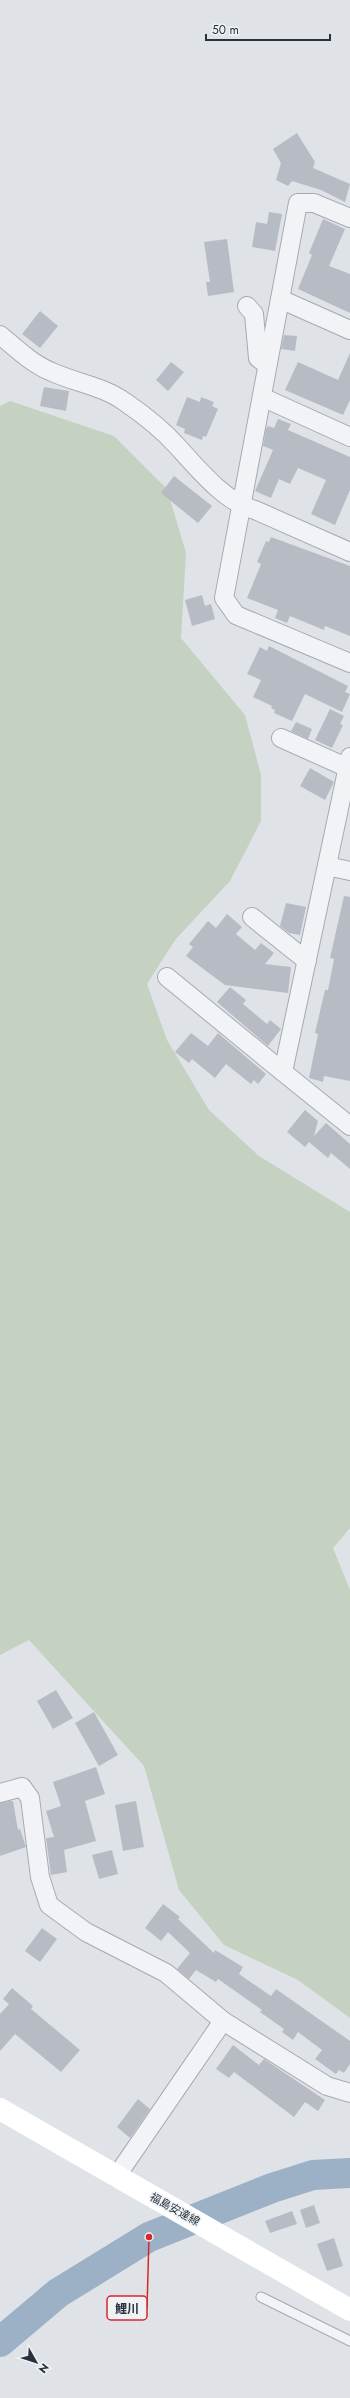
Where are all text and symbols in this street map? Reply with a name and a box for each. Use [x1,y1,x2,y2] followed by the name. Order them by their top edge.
[206,16,330,42] scale bar
[212,21,239,39] text: 50 m
[147,2189,203,2229] street label: 福島安達線
[107,2296,147,2320] callout: 鯉川
[115,2300,139,2318] text: 鯉川
[16,2342,56,2382] north arrow
[35,2360,53,2377] text: N

